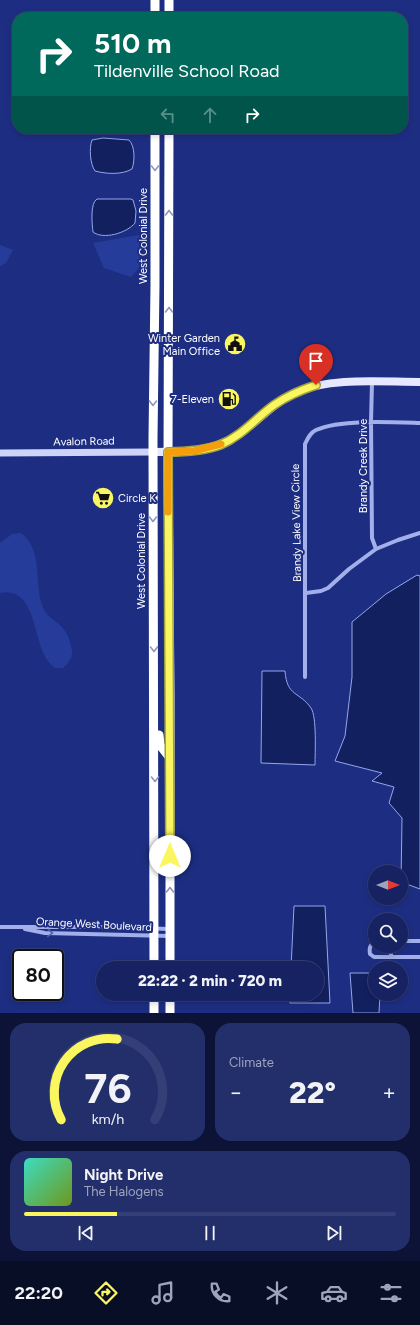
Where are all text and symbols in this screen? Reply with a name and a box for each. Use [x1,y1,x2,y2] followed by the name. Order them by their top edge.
[94,26,171,60] text: 510 m
[28,28,80,80] icon: right
[94,60,280,82] text: Tildenville School Road
[157,104,179,126] icon: left
[199,104,221,126] icon: ahead
[241,104,263,126] icon: right
[151,165,159,171] one-way arrow
[137,188,150,284] street label: West Colonial Drive
[165,210,173,216] one-way arrow
[165,307,173,313] one-way arrow
[222,331,248,357] public building icon: Winter Garden Main Office
[148,332,220,358] place label: Winter Garden Main Office
[299,344,333,385] pin
[305,350,327,372] icon: arrive
[216,386,242,412] fuel station icon: 7-Eleven
[171,393,214,406] place label: 7-Eleven
[149,400,157,406] one-way arrow
[357,419,370,513] street label: Brandy Creek Drive
[53,434,115,449] street label: Avalon Road
[289,464,304,582] street label: Brandy Lake View Circle
[90,485,116,511] supermarket icon: Circle K
[118,492,156,505] place label: Circle K
[135,513,148,609] street label: West Colonial Drive
[149,516,157,522] one-way arrow
[149,646,158,652] one-way arrow
[151,776,159,782] one-way arrow
[149,835,191,877] position arrow
[368,865,408,905] north arrow
[368,865,408,1001] map controls
[166,887,174,893] one-way arrow
[368,913,408,953] button: search
[36,915,152,934] street label: Orange West Boulevard
[47,929,54,938] one-way arrow
[12,949,64,1001] speed limit sign: 80
[368,961,408,1001] button: layers
[138,972,282,990] text: 22:22 · 2 min · 720 m
[229,1055,274,1070] text: Climate
[84,1063,131,1113] text: 76
[289,1074,336,1111] text: 22°
[229,1079,243,1106] text: −
[382,1079,396,1106] text: +
[91,1110,124,1128] text: km/h
[84,1166,163,1184] text: Night Drive
[84,1184,164,1199] text: The Halogens
[75,1222,97,1244] icon: previous
[199,1222,221,1244] icon: pause
[323,1222,345,1244] icon: next
[92,1279,120,1307] icon: directions
[149,1279,177,1307] icon: music
[206,1279,234,1307] icon: phone
[263,1279,291,1307] icon: climate
[320,1279,348,1307] icon: car
[377,1279,405,1307] icon: filters
[15,1282,63,1304] text: 22:20

